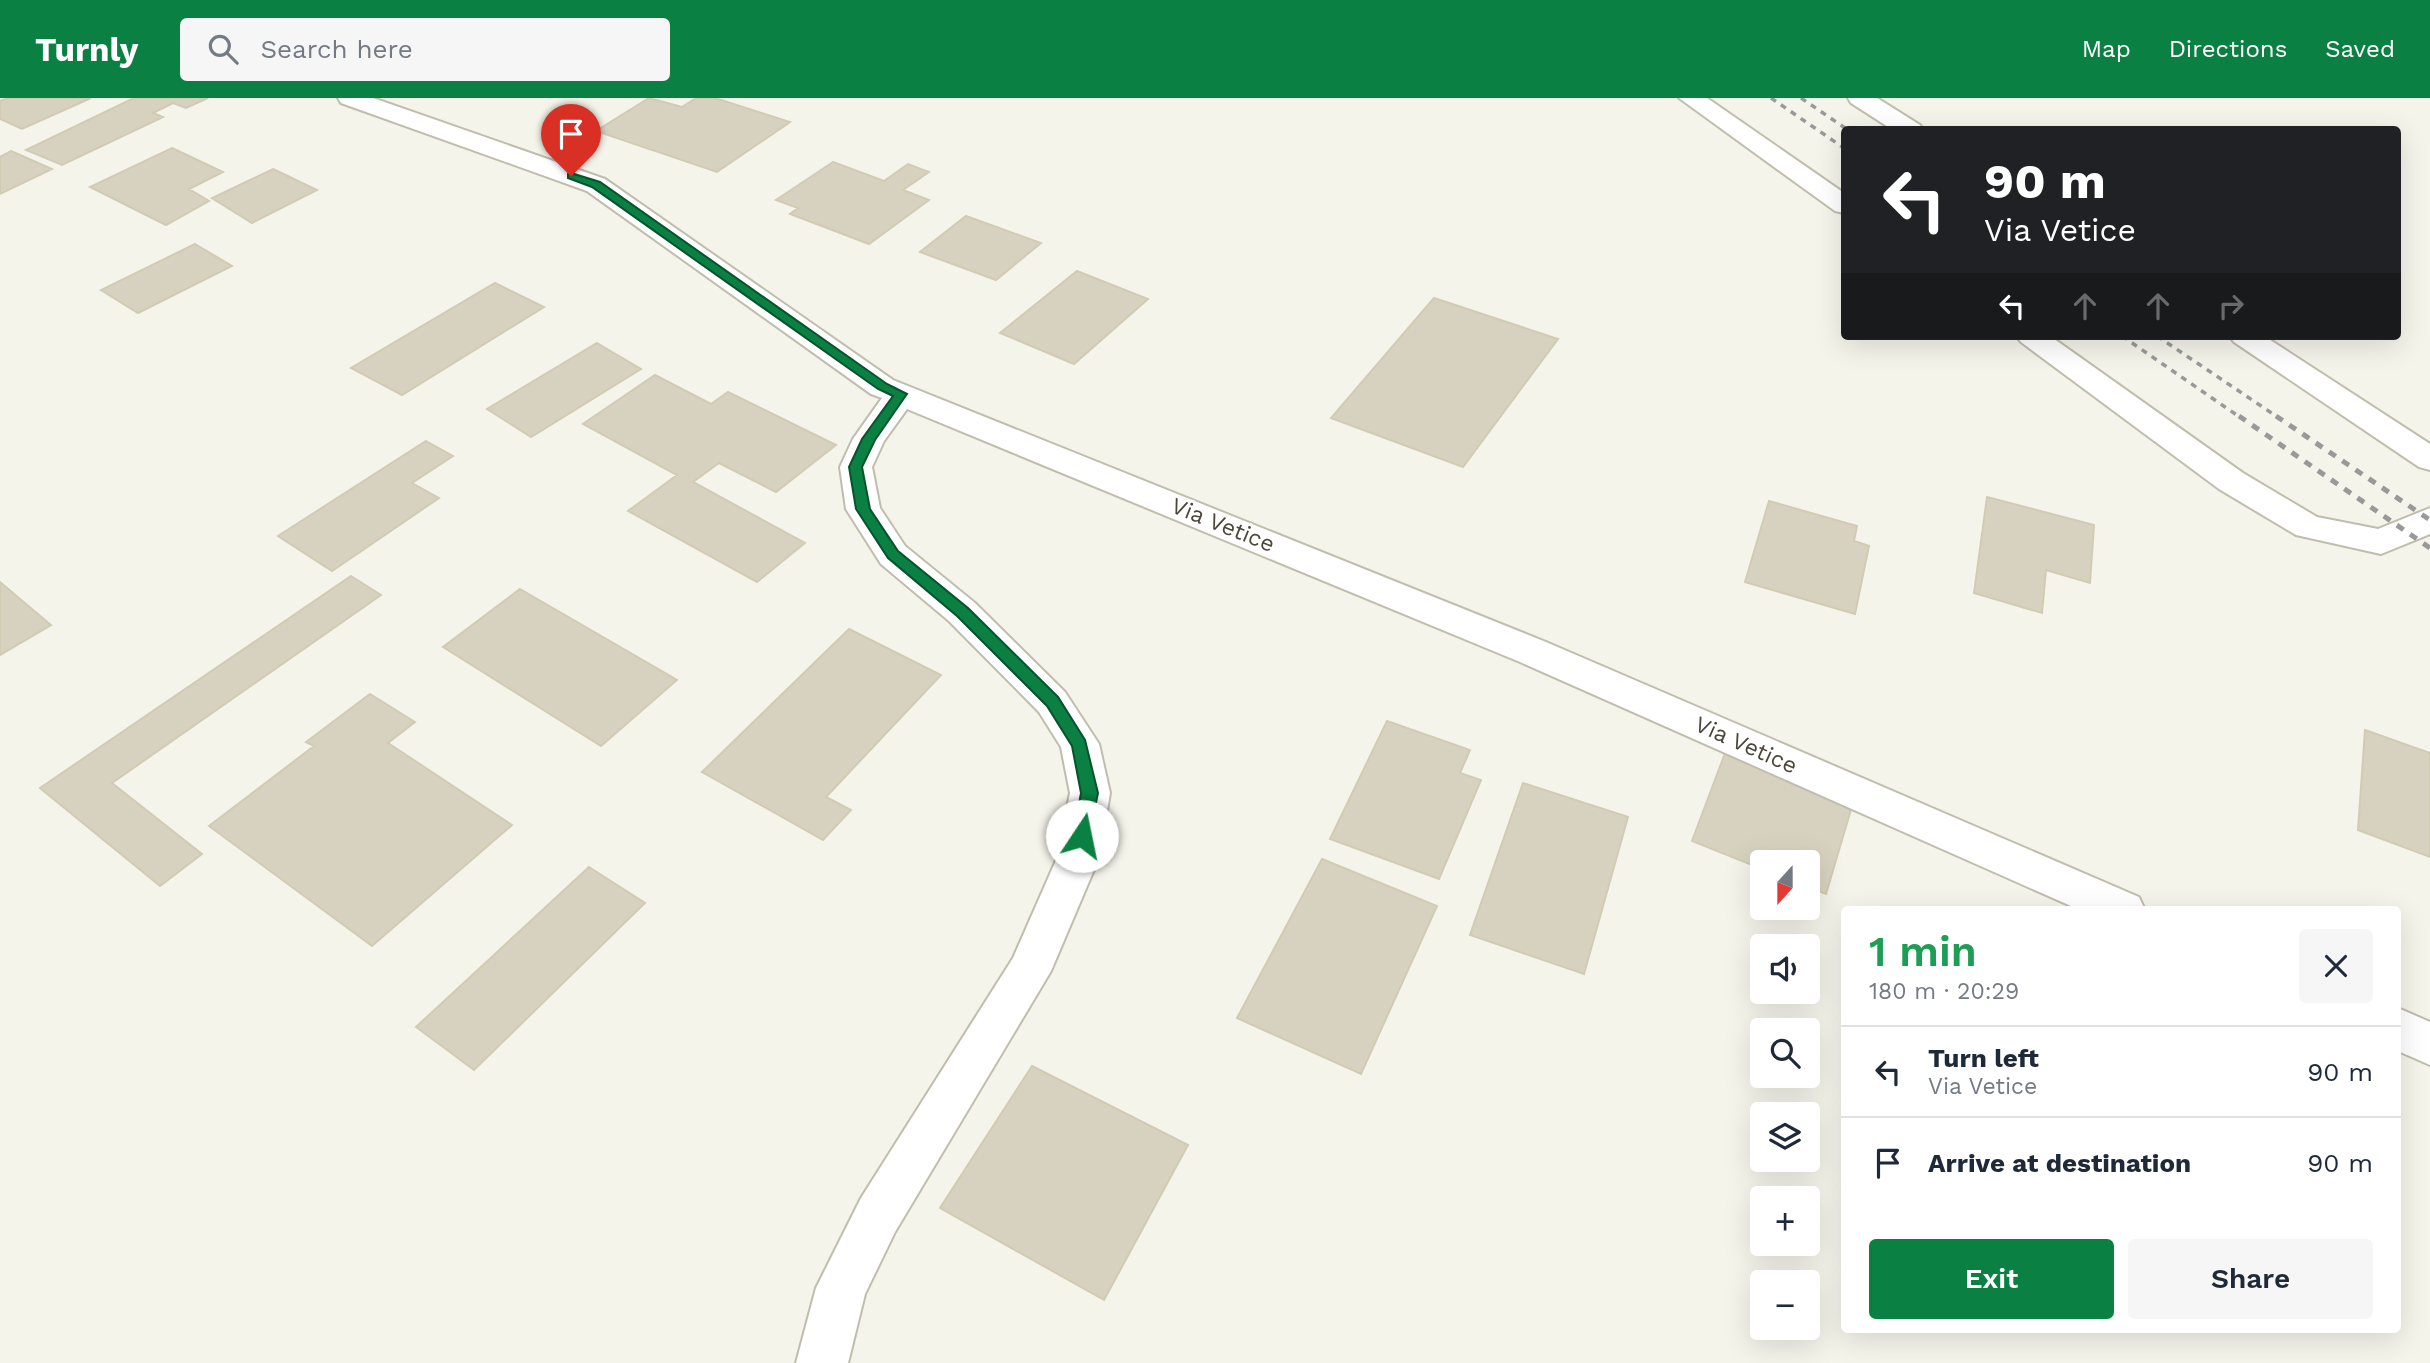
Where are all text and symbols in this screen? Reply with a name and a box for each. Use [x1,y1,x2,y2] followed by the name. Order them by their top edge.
[180,18,670,81] search box
[35,30,138,69] text: Turnly
[204,30,242,68] icon: search
[260,34,413,64] text: Search here
[2082,35,2131,63] text: Map
[2169,35,2287,63] text: Directions
[2325,35,2395,63] text: Saved
[541,104,601,176] pin
[552,115,590,153] icon: arrive
[1984,152,2106,210] text: 90 m
[1869,154,1960,245] icon: left
[1984,211,2136,249] text: Via Vetice
[1993,287,2031,325] icon: left
[2066,287,2104,325] icon: ahead
[2139,287,2177,325] icon: ahead
[2212,287,2250,325] icon: right
[1167,492,1279,558] street label: Via Vetice
[1691,710,1801,780] street label: Via Vetice
[1045,799,1119,873] position arrow
[1750,850,1820,920] north arrow
[1750,850,1820,1340] map controls
[1869,927,1977,976] text: 1 min
[2299,929,2373,1003] button: close
[1750,934,1820,1004] button: sound
[1869,978,2019,1005] text: 180 m · 20:29
[1750,1018,1820,1088] button: search
[1928,1043,2039,1073] text: Turn left
[1869,1053,1907,1091] icon: left
[2307,1057,2373,1087] text: 90 m
[1928,1073,2037,1100] text: Via Vetice
[1750,1102,1820,1172] button: layers
[1869,1144,1907,1182] icon: arrive
[1928,1148,2191,1178] text: Arrive at destination
[2307,1148,2373,1178] text: 90 m
[1750,1186,1820,1256] button: +
[1869,1239,2114,1319] button: Exit
[2128,1239,2373,1319] button: Share
[1750,1270,1820,1340] button: −

